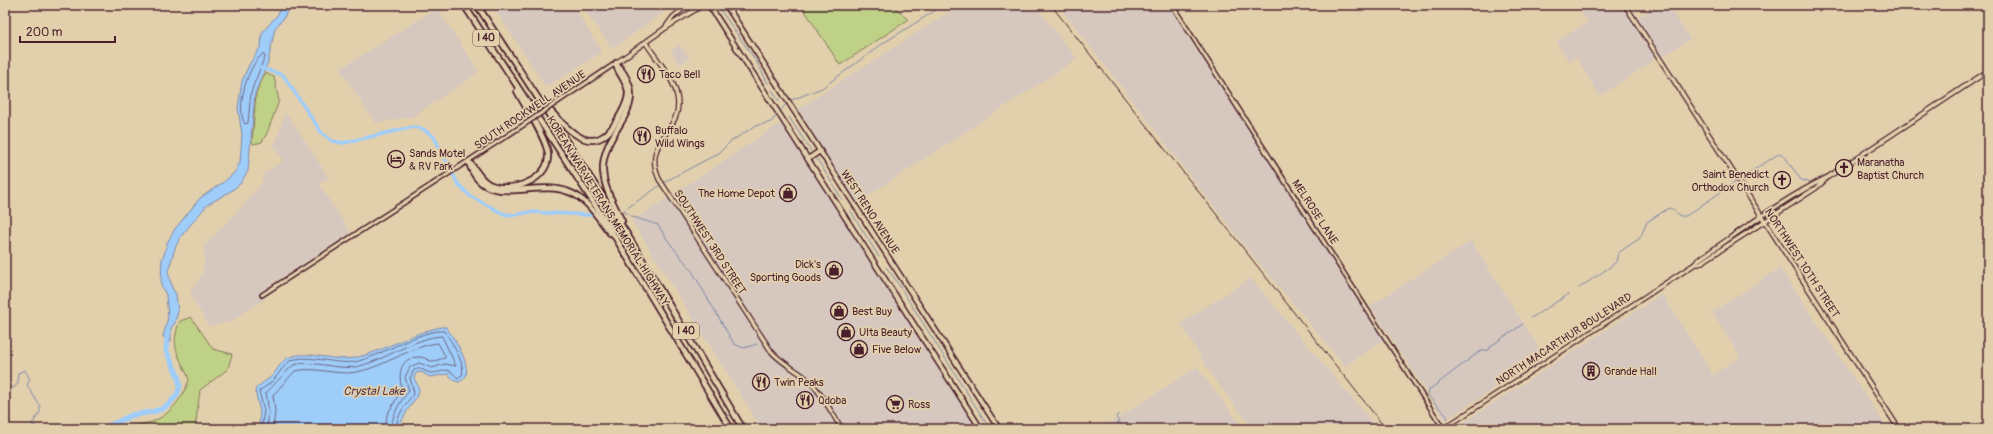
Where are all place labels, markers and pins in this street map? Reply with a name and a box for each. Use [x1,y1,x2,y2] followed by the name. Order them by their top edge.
[636,64,656,84] restaurant icon: Taco Bell
[659,68,700,81] place label: Taco Bell
[655,124,705,150] place label: Buffalo Wild Wings
[632,126,652,146] restaurant icon: Buffalo Wild Wings
[409,147,465,173] place label: Sands Motel & RV Park
[386,149,406,169] hotel icon: Sands Motel & RV Park
[1857,156,1924,182] place label: Maranatha Baptist Church
[1834,158,1854,178] church icon: Maranatha Baptist Church
[1692,168,1770,194] place label: Saint Benedict Orthodox Church
[1772,170,1792,190] church icon: Saint Benedict Orthodox Church
[778,183,798,203] shop icon: The Home Depot
[698,187,776,200] place label: The Home Depot
[750,258,821,284] place label: Dick's Sporting Goods
[824,260,844,280] shop icon: Dick's Sporting Goods
[829,301,849,321] shop icon: Best Buy
[852,305,892,318] place label: Best Buy
[836,322,856,342] shop icon: Ulta Beauty
[859,326,912,339] place label: Ulta Beauty
[849,339,869,359] shop icon: Five Below
[872,343,922,356] place label: Five Below
[1581,361,1601,381] building icon: Grande Hall
[1604,365,1657,378] place label: Grande Hall
[751,372,771,392] restaurant icon: Twin Peaks
[774,376,824,389] place label: Twin Peaks
[795,390,815,410] restaurant icon: Qdoba
[818,394,846,407] place label: Qdoba
[885,394,905,414] supermarket icon: Ross
[908,398,930,411] place label: Ross

